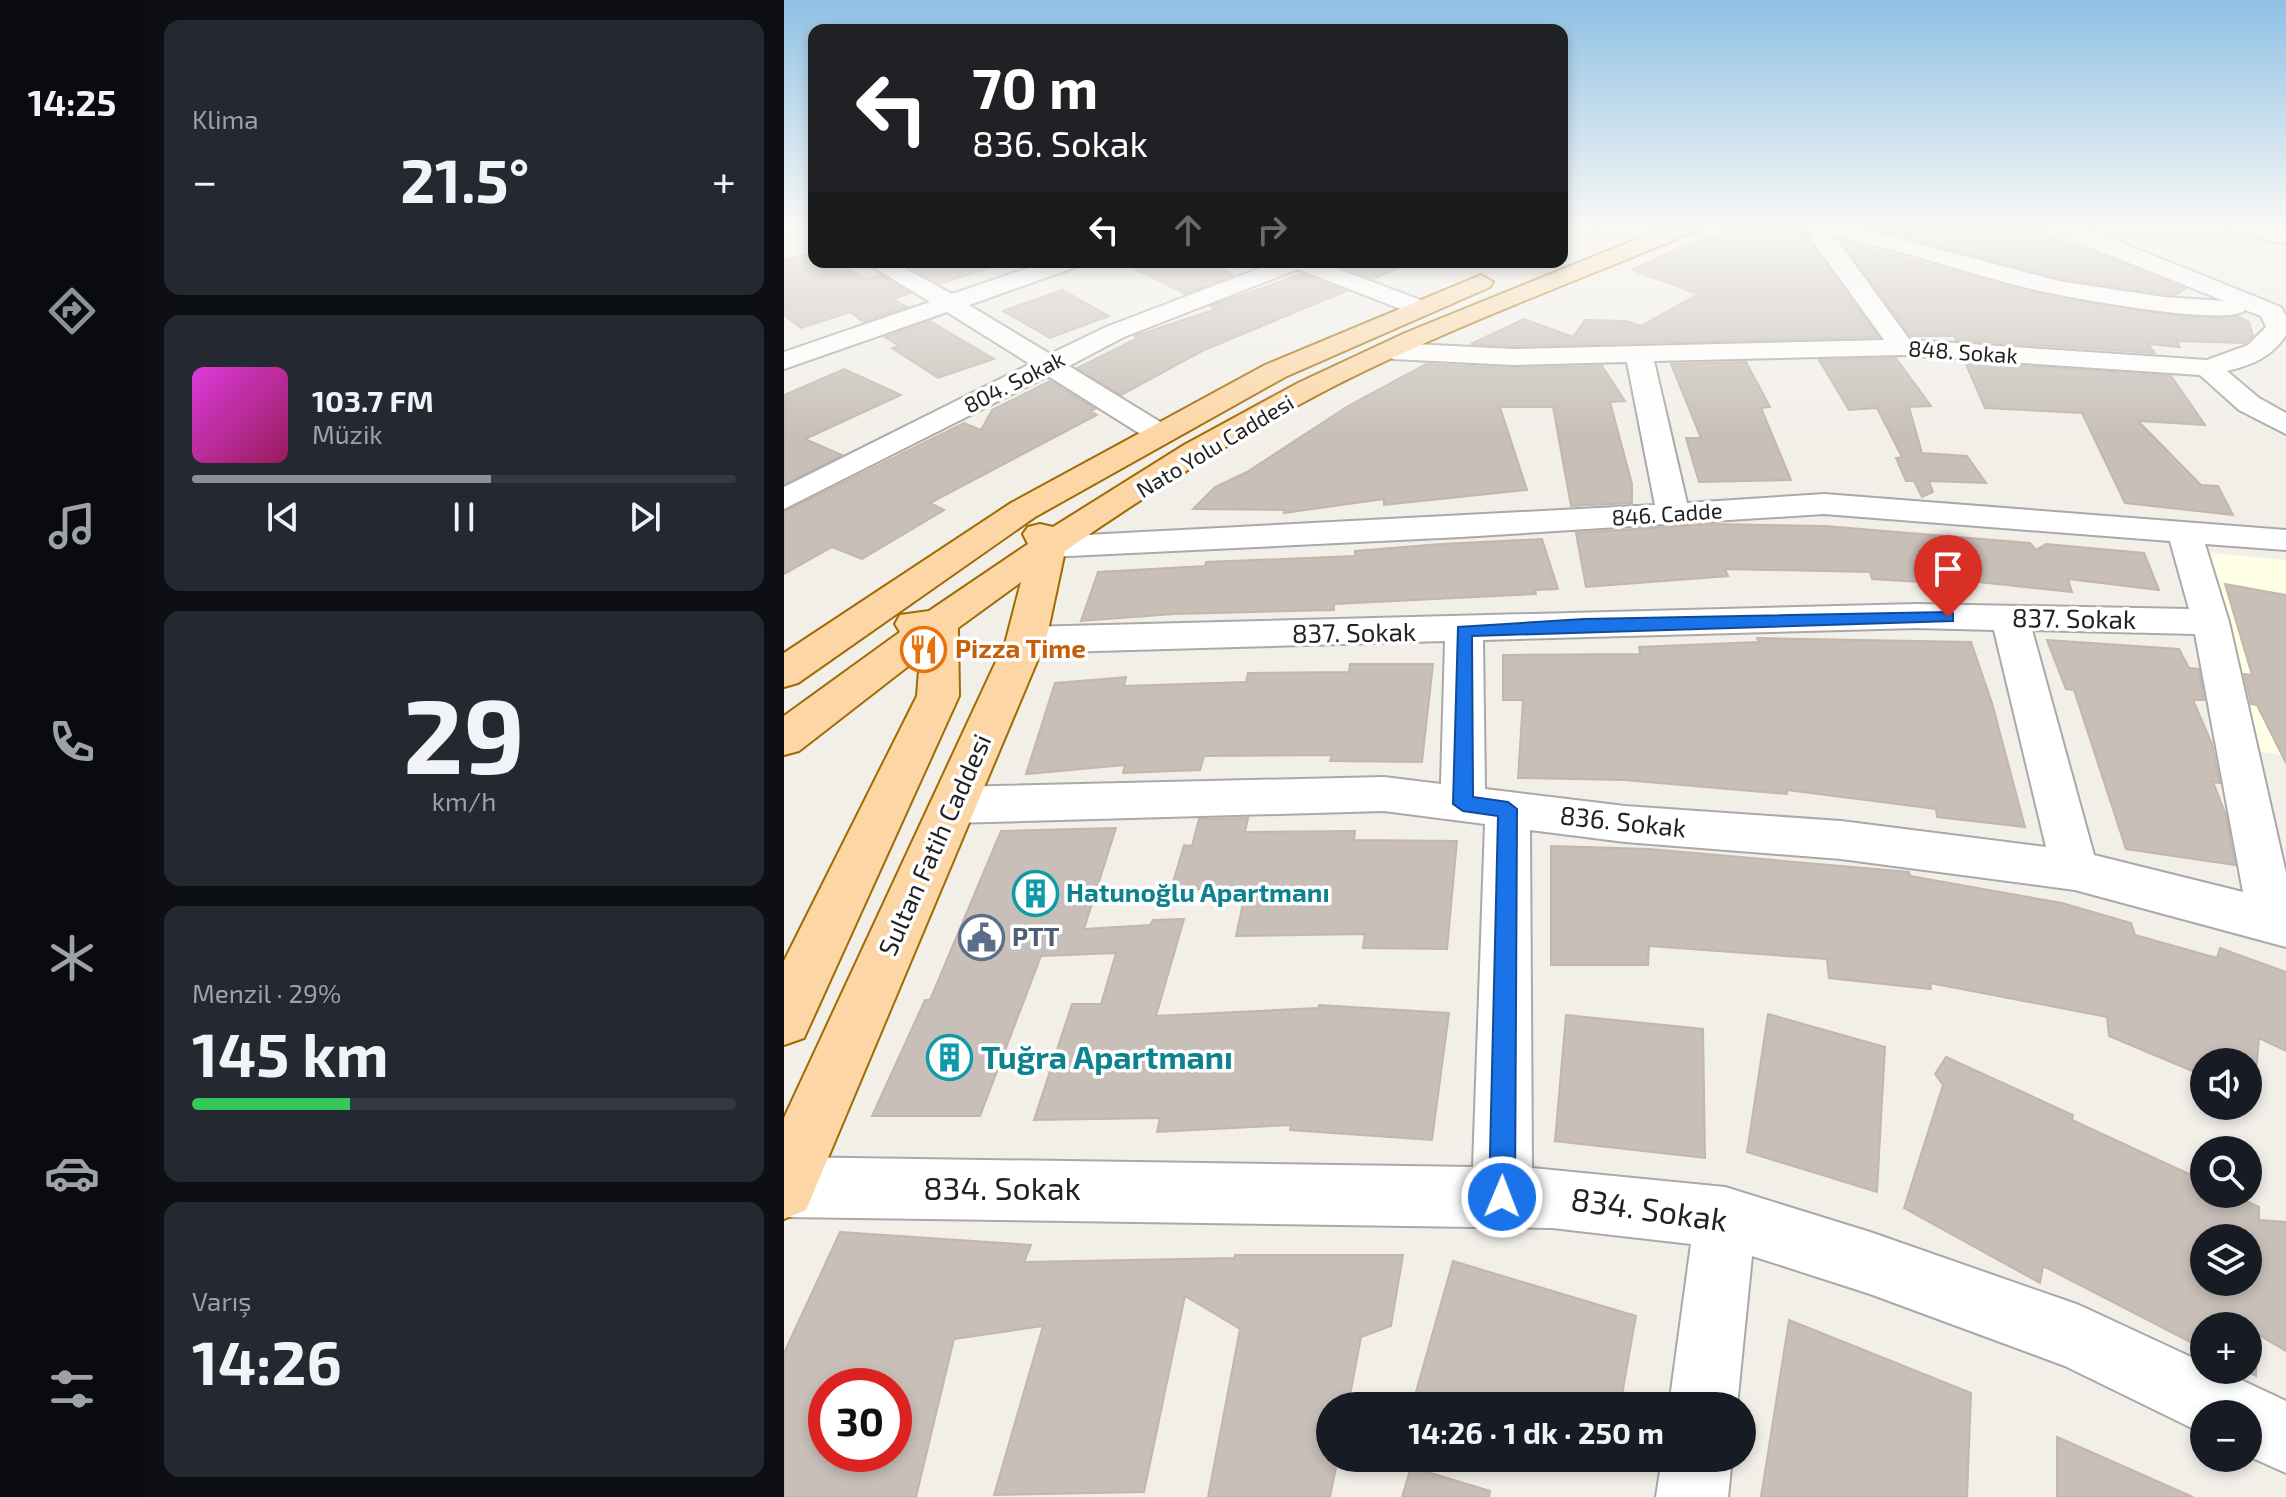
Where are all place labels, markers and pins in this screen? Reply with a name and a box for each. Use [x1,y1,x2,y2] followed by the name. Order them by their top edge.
[1914,535,1982,617] pin
[900,625,948,673] restaurant icon: Pizza Time
[955,632,1086,663] place label: Pizza Time
[1011,869,1059,917] building icon: Hatunoğlu Apartmanı
[1066,876,1330,907] place label: Hatunoğlu Apartmanı
[957,913,1005,961] public building icon: PTT
[1012,920,1060,951] place label: PTT
[926,1034,974,1082] building icon: Tuğra Apartmanı
[981,1037,1233,1075] place label: Tuğra Apartmanı

